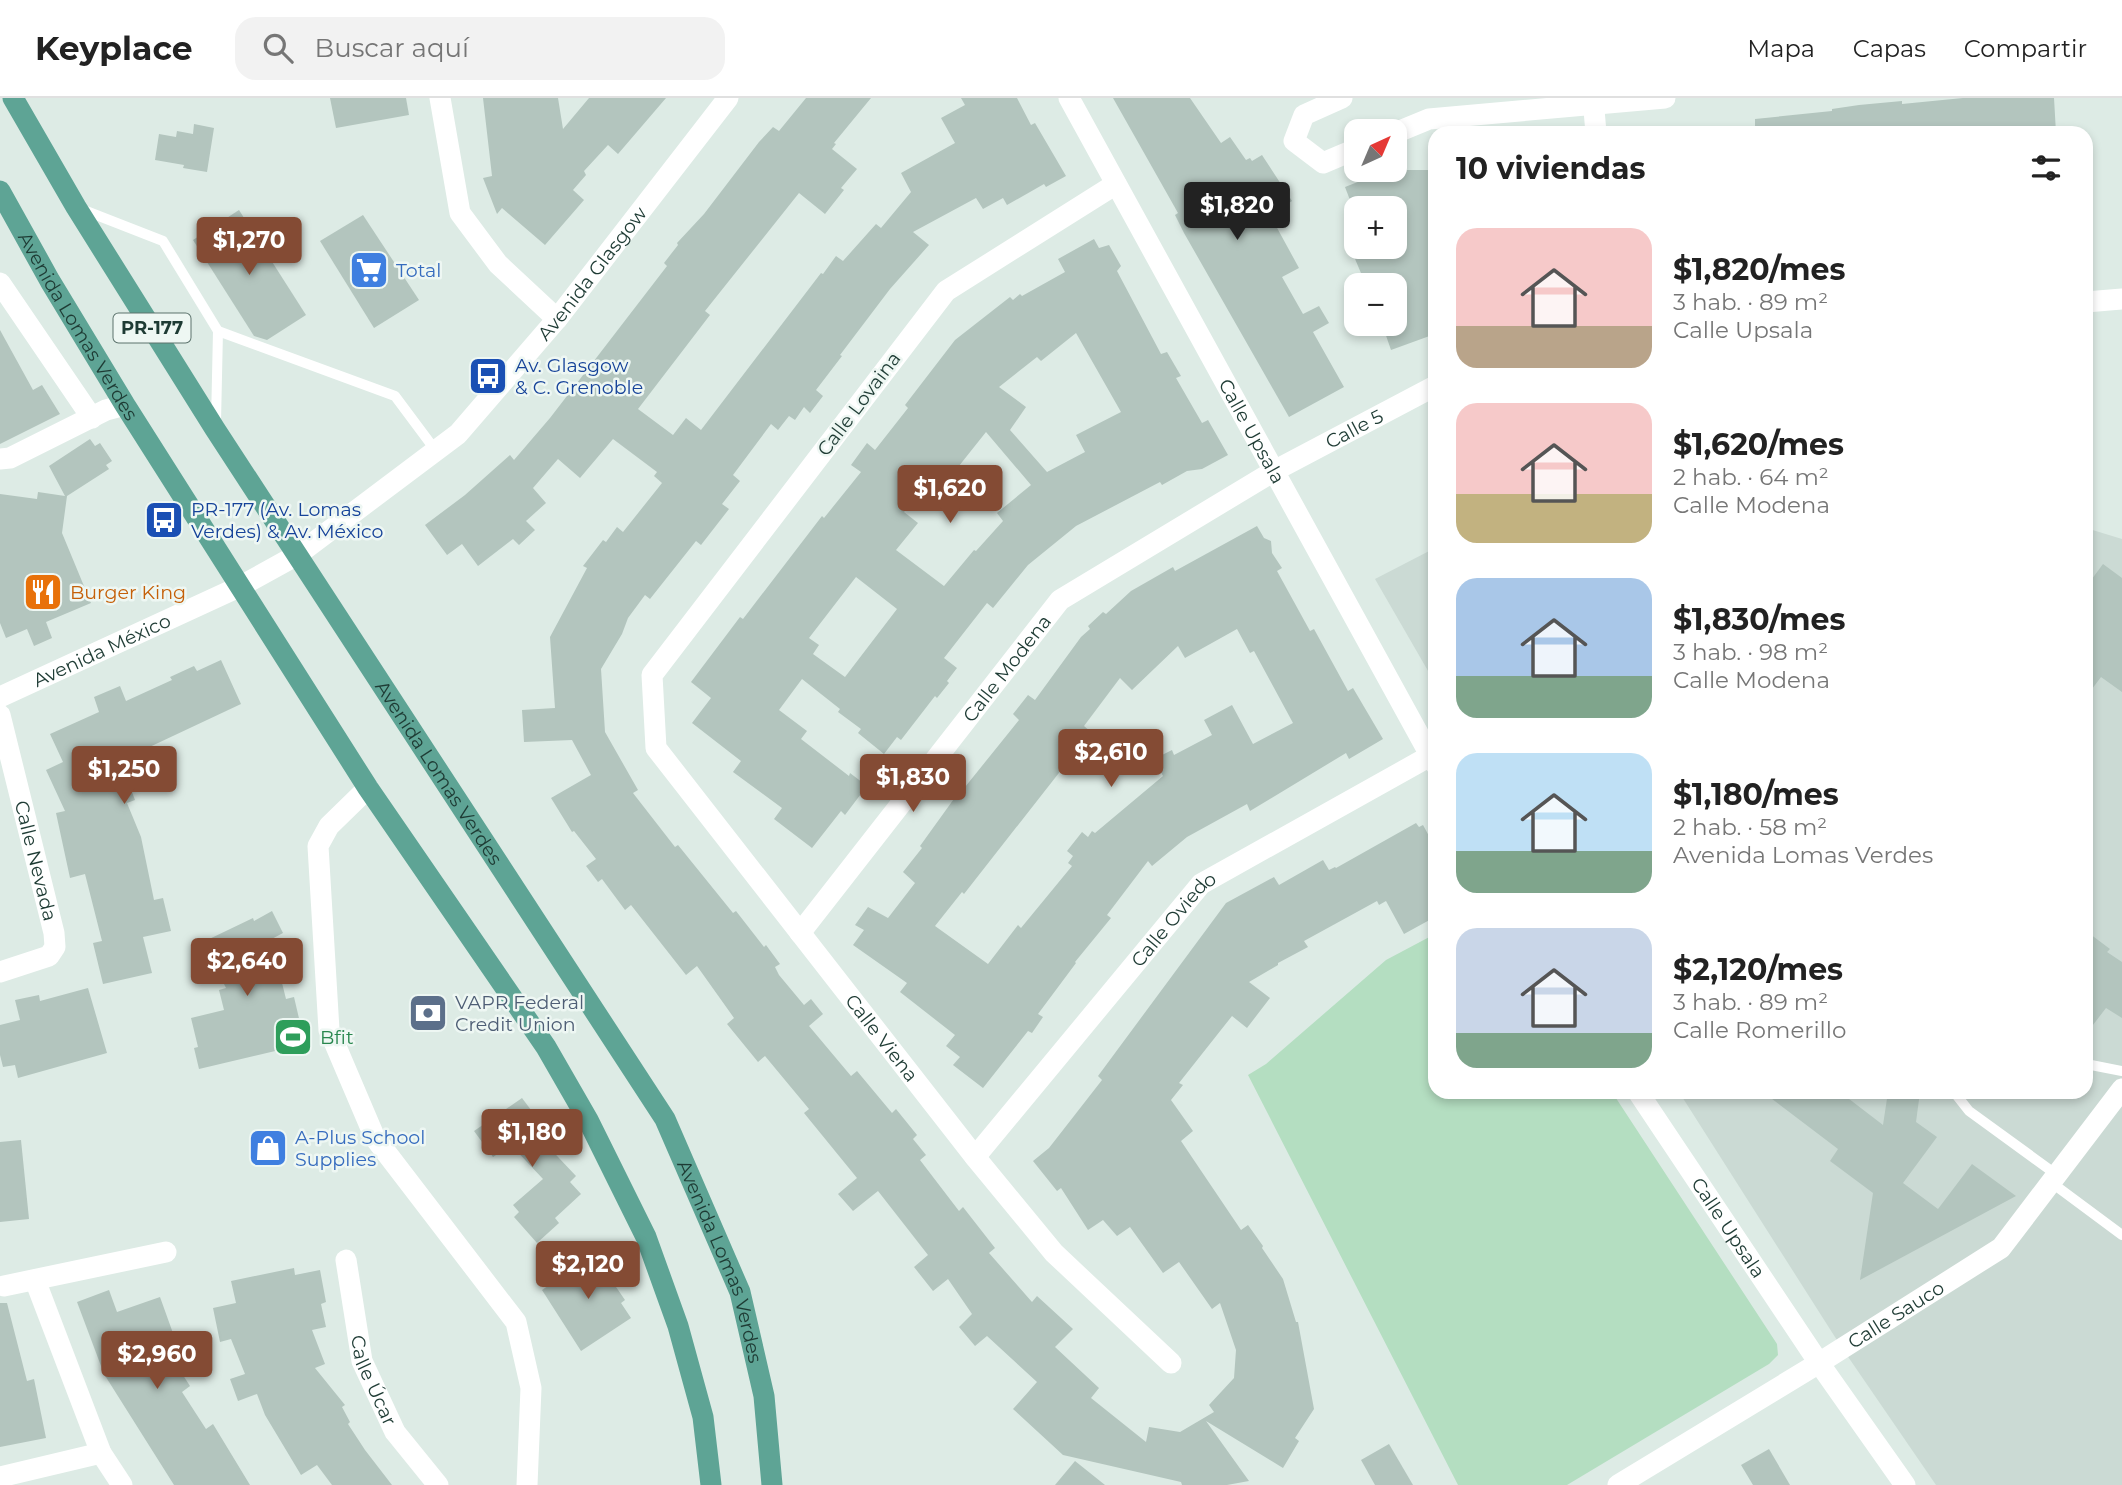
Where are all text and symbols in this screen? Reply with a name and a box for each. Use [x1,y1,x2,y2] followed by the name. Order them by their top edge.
[235,17,725,80] search box
[35,28,193,68] text: Keyplace
[259,29,297,67] icon: search
[315,32,469,64] text: Buscar aquí
[1747,34,1815,63] text: Mapa
[1853,34,1926,63] text: Capas
[1964,34,2087,63] text: Compartir
[1344,119,1407,182] north arrow
[1344,119,1407,336] map controls
[2027,149,2065,187] icon: filters
[1456,150,1646,187] text: 10 viviendas
[1180,183,1294,242] pin: $1,820
[1200,191,1274,219] text: $1,820
[1344,196,1407,259] button: +
[533,202,651,345] street label: Avenida Glasgow
[192,218,306,277] pin: $1,270
[213,226,285,254] text: $1,270
[13,228,143,424] street label: Avenida Lomas Verdes
[348,249,390,291] supermarket icon: Total
[1673,251,1845,288] text: $1,820/mes
[1512,256,1596,340] icon: home
[396,259,441,282] place label: Total
[1344,273,1407,336] button: −
[1673,288,1828,316] text: 3 hab. · 89 m²
[114,313,190,342] road number: PR-177
[1673,316,1813,344] text: Calle Upsala
[812,347,906,461] street label: Calle Lovaina
[515,354,643,399] place label: Av. Glasgow & C. Grenoble
[467,355,509,397] bus stop icon: Av. Glasgow & C. Grenoble
[1214,375,1290,487] street label: Calle Upsala
[1321,404,1387,453] street label: Calle 5
[1673,426,1844,463] text: $1,620/mes
[1512,431,1596,515] icon: home
[1673,463,1829,491] text: 2 hab. · 64 m²
[893,466,1007,525] pin: $1,620
[913,474,987,502] text: $1,620
[1673,491,1830,519] text: Calle Modena
[191,498,384,543] place label: PR-177 (Av. Lomas Verdes) & Av. México
[143,499,185,541] bus stop icon: PR-177 (Av. Lomas Verdes) & Av. México
[22,571,64,613] restaurant icon: Burger King
[70,581,186,604] place label: Burger King
[1673,601,1845,638] text: $1,830/mes
[1512,606,1596,690] icon: home
[29,609,174,692] street label: Avenida México
[958,610,1056,726] street label: Calle Modena
[1673,638,1828,666] text: 3 hab. · 98 m²
[1673,666,1830,694] text: Calle Modena
[371,676,507,869] street label: Avenida Lomas Verdes
[1054,730,1168,789] pin: $2,610
[1074,738,1148,766] text: $2,610
[67,746,181,806] pin: $1,250
[856,754,970,814] pin: $1,830
[88,755,160,783] text: $1,250
[876,763,950,791] text: $1,830
[1673,776,1839,813] text: $1,180/mes
[1512,781,1596,865] icon: home
[10,798,62,923] street label: Calle Nevada
[1673,813,1827,841] text: 2 hab. · 58 m²
[1673,841,1933,869] text: Avenida Lomas Verdes
[1126,867,1220,971] street label: Calle Oviedo
[190,939,304,998] pin: $2,640
[207,947,287,975] text: $2,640
[1673,951,1843,988] text: $2,120/mes
[1512,956,1596,1040] icon: home
[1673,988,1828,1016] text: 3 hab. · 89 m²
[841,989,923,1086] street label: Calle Viena
[455,991,584,1036] place label: VAPR Federal Credit Union
[407,992,449,1034] bank icon: VAPR Federal Credit Union
[272,1016,314,1058] sports icon: Bfit
[1673,1016,1846,1044] text: Calle Romerillo
[320,1026,354,1049] place label: Bfit
[475,1110,589,1169] pin: $1,180
[498,1118,566,1146] text: $1,180
[295,1126,425,1171] place label: A-Plus School Supplies
[247,1127,289,1169] shop icon: A-Plus School Supplies
[673,1157,767,1365] street label: Avenida Lomas Verdes
[1687,1173,1770,1282] street label: Calle Upsala
[531,1242,645,1301] pin: $2,120
[552,1250,624,1278] text: $2,120
[1843,1275,1948,1353] street label: Calle Sauco
[100,1332,214,1391] pin: $2,960
[347,1333,402,1429] street label: Calle Úcar
[117,1340,197,1368] text: $2,960

